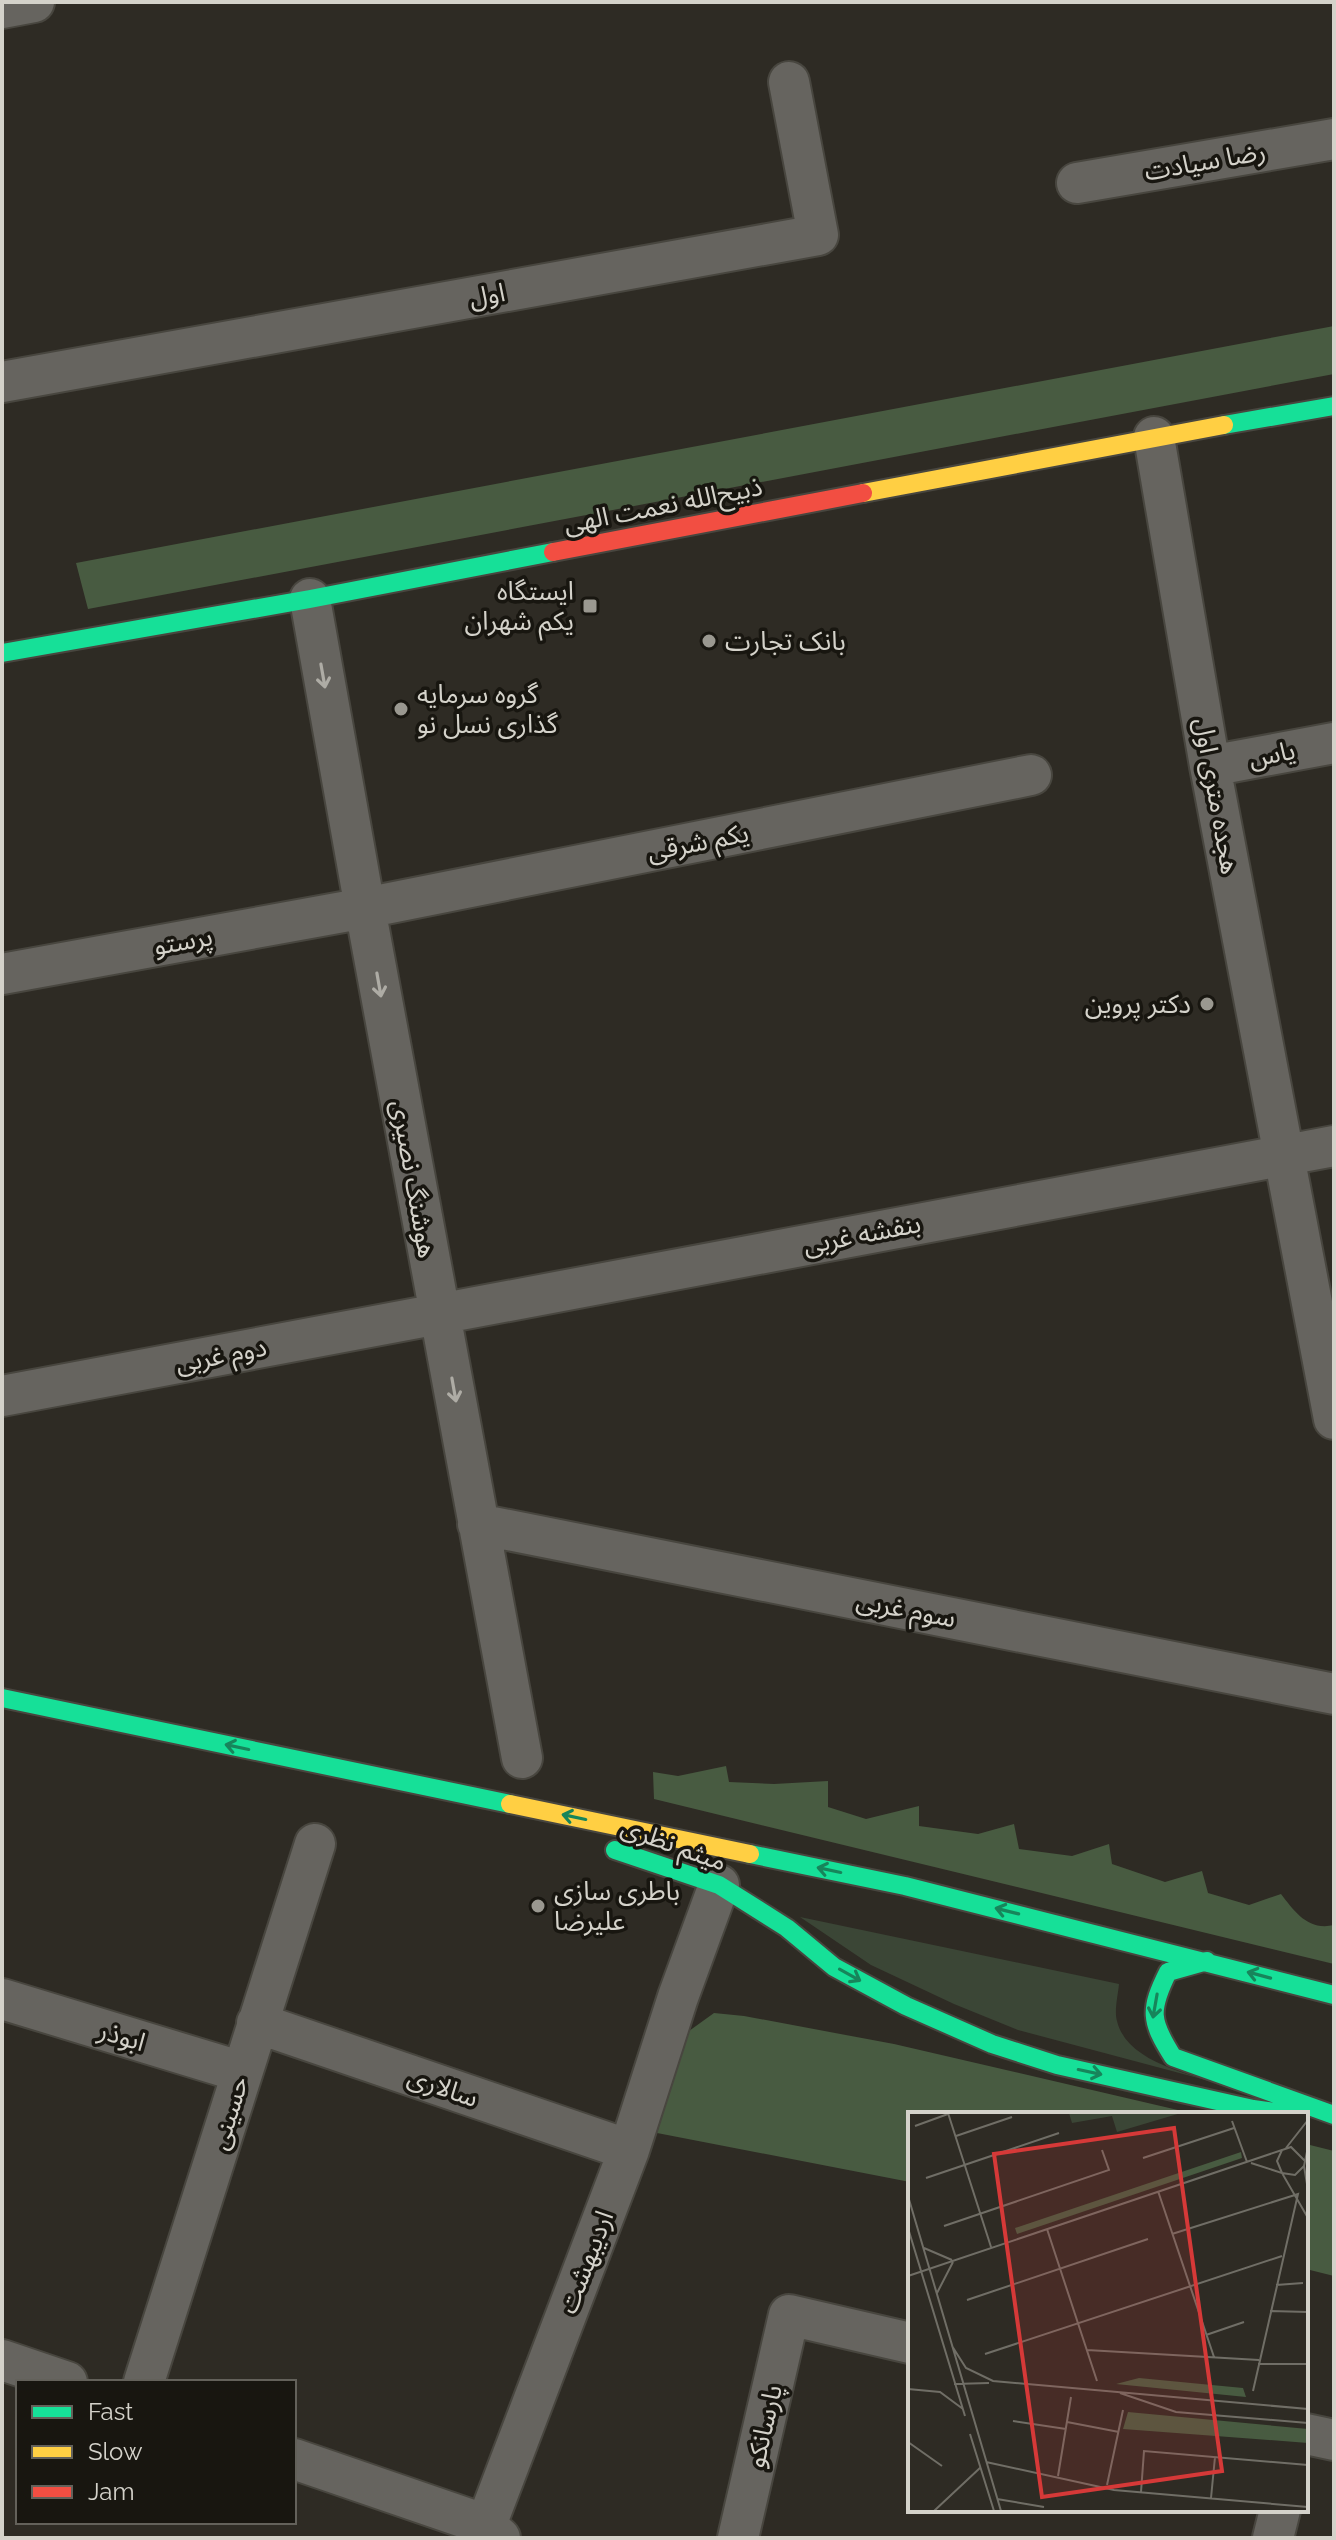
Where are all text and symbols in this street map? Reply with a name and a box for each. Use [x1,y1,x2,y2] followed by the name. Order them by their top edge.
[1142,136,1268,186] street label: رضا سیادت
[467,277,507,313] street label: اول
[561,471,766,544] street label: ذبیح‌الله نعمت الهی
[465,576,574,641] place label: ایستگاه یکم شهران
[581,597,599,615] marker: ایستگاه یکم شهران
[725,626,846,656] place label: بانک تجارت
[700,632,718,650] marker: بانک تجارت
[317,663,332,688] one-way arrow
[417,679,558,739] place label: گروه سرمایه گذاری نسل نو
[392,700,410,718] marker: گروه سرمایه گذاری نسل نو
[1188,715,1246,877] street label: هجده متری اول
[1246,735,1298,773] street label: یاس
[645,817,752,871] street label: یکم شرقی
[151,921,215,963] street label: پرستو
[372,972,387,997] one-way arrow
[1085,989,1191,1021] place label: دکتر پروین
[1198,995,1216,1013] marker: دکتر پروین
[385,1098,443,1260] street label: هوشنگ نصیری
[801,1208,923,1260] street label: بنفشه غربی
[173,1332,270,1383] street label: دوم غربی
[447,1377,462,1402] one-way arrow
[853,1585,958,1638] street label: سوم غربی
[225,1739,251,1754] one-way arrow
[562,1809,588,1824] one-way arrow
[616,1811,731,1882] street label: میثم نظری
[816,1862,842,1877] one-way arrow
[554,1876,680,1936] place label: باطری سازی علیرضا
[529,1897,547,1915] marker: باطری سازی علیرضا
[994,1903,1020,1918] one-way arrow
[1246,1967,1272,1982] one-way arrow
[837,1968,861,1983] one-way arrow
[1146,1993,1161,2019] one-way arrow
[94,2014,149,2057] street label: ابوذر
[404,2061,482,2113] street label: سالاری
[1076,2065,1102,2080] one-way arrow
[204,2073,254,2153] street label: حسینی
[908,2112,1308,2512] inset map
[553,2206,619,2318] street label: اردیبهشت
[16,2380,296,2524] legend
[740,2381,790,2471] street label: پارسانکو
[88,2397,133,2426] text: Fast
[88,2437,143,2466] text: Slow
[88,2477,134,2506] text: Jam

